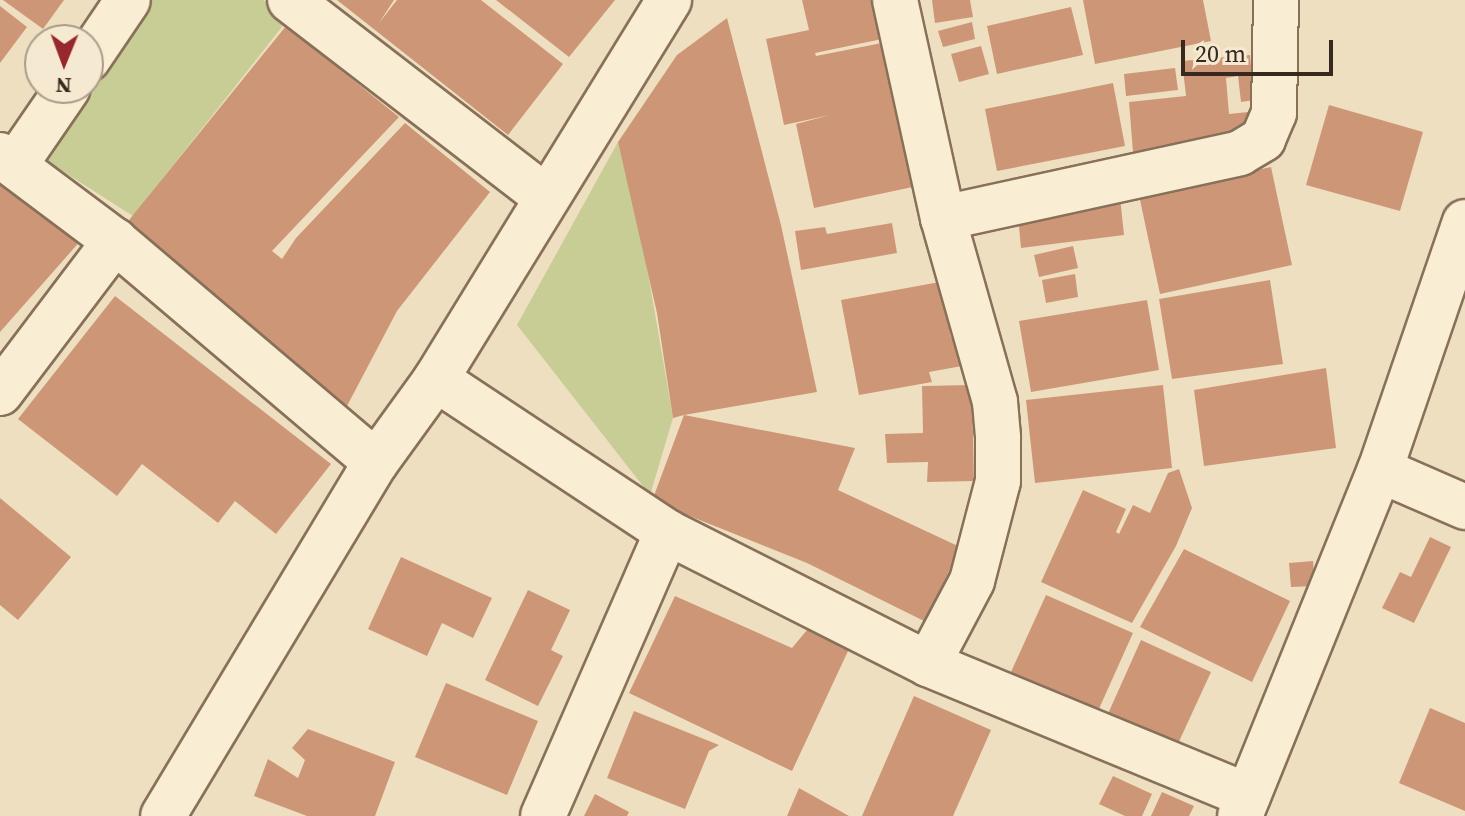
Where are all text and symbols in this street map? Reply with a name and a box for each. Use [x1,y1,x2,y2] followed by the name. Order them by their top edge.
[24,24,104,104] north arrow
[1185,24,1337,74] scale bar
[1195,37,1246,70] text: 20 m
[55,71,72,101] text: N

